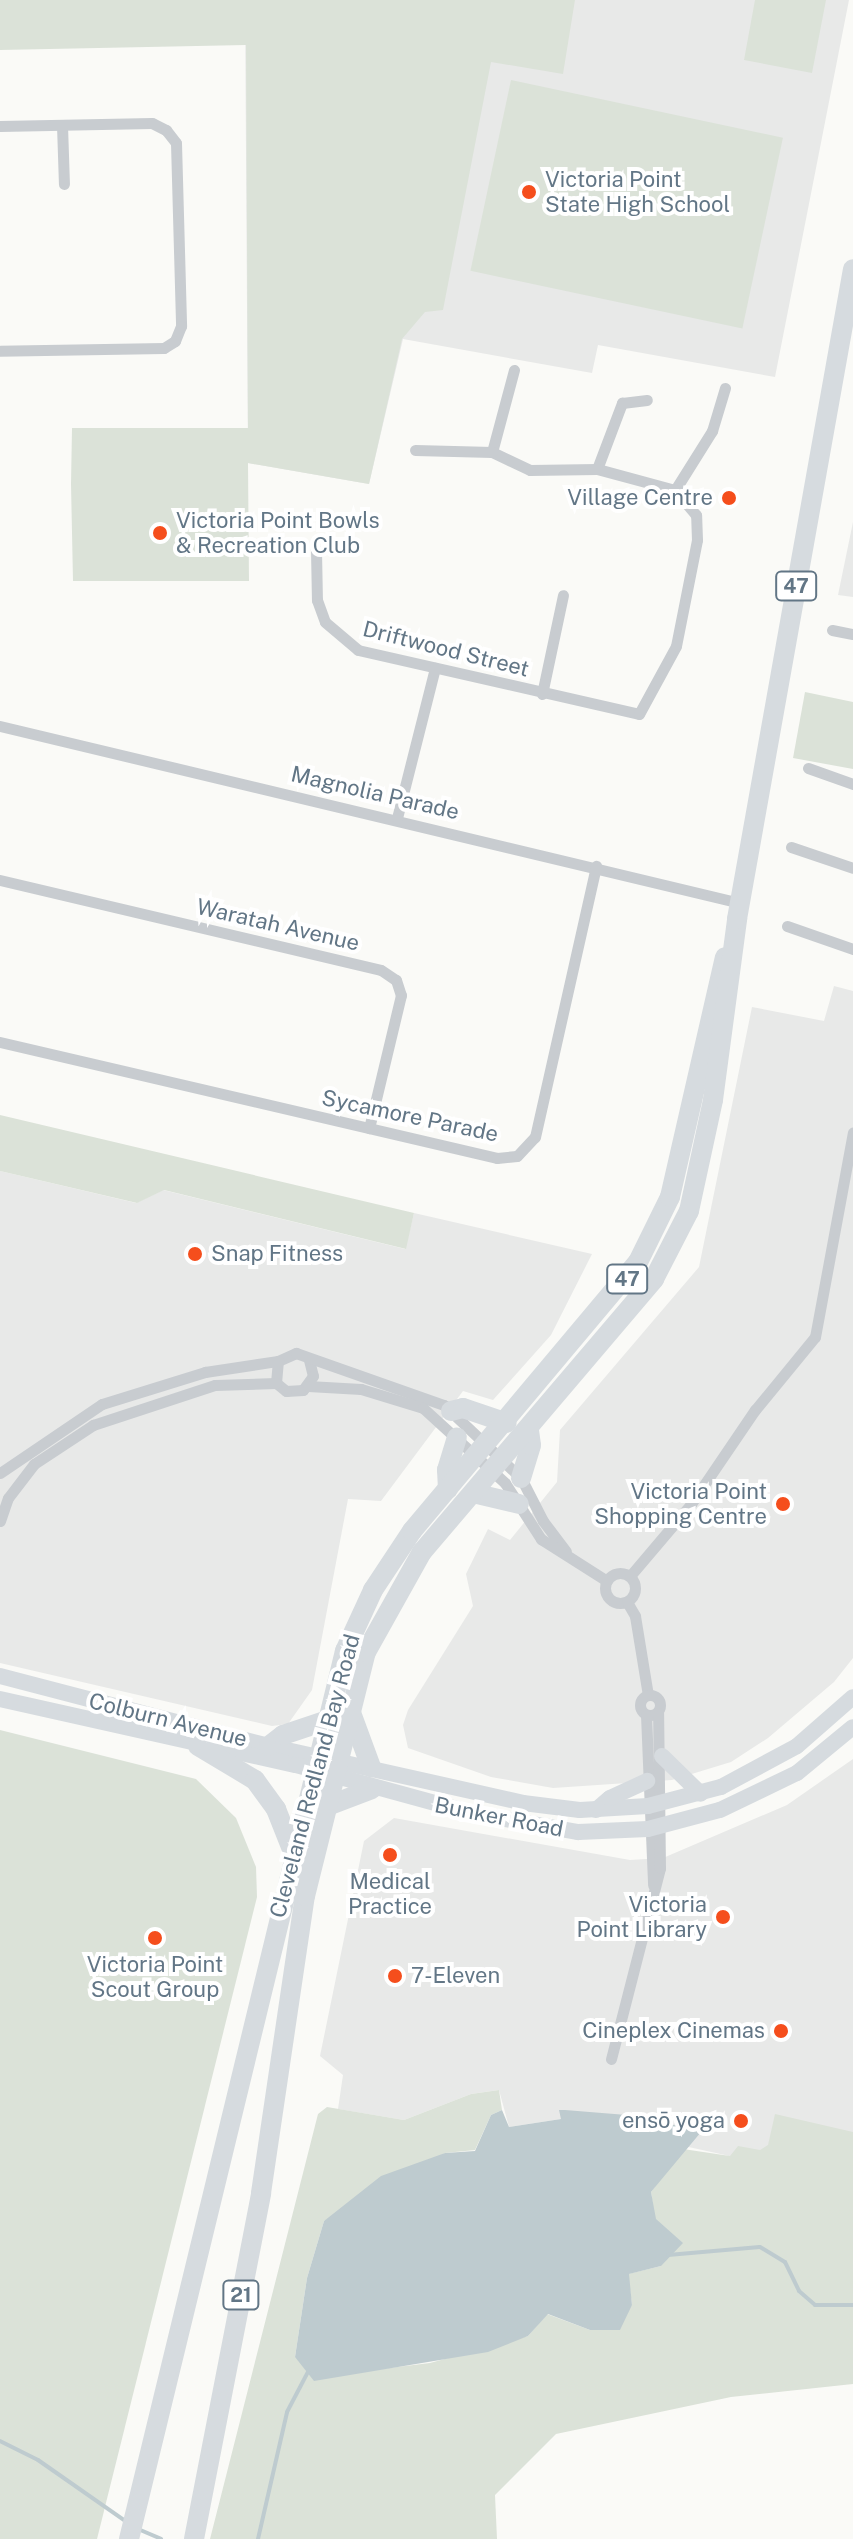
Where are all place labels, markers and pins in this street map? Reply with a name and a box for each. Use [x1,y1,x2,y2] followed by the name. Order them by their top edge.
[545,166,730,218] place label: Victoria Point State High School
[520,183,538,201] marker: Victoria Point State High School
[567,485,713,511] place label: Village Centre
[720,489,738,507] marker: Village Centre
[176,507,380,558] place label: Victoria Point Bowls & Recreation Club
[151,524,169,542] marker: Victoria Point Bowls & Recreation Club
[211,1241,343,1267] place label: Snap Fitness
[186,1245,204,1263] marker: Snap Fitness
[594,1478,767,1530] place label: Victoria Point Shopping Centre
[774,1495,792,1513] marker: Victoria Point Shopping Centre
[381,1846,399,1864] marker: Medical Practice
[348,1868,432,1920] place label: Medical Practice
[577,1891,707,1942] place label: Victoria Point Library
[714,1908,732,1926] marker: Victoria Point Library
[146,1929,164,1947] marker: Victoria Point Scout Group
[87,1951,223,2002] place label: Victoria Point Scout Group
[411,1963,500,1989] place label: 7-Eleven
[386,1967,404,1985] marker: 7-Eleven
[582,2018,765,2044] place label: Cineplex Cinemas
[772,2022,790,2040] marker: Cineplex Cinemas
[622,2108,725,2134] place label: ensō yoga
[732,2112,750,2130] marker: ensō yoga

